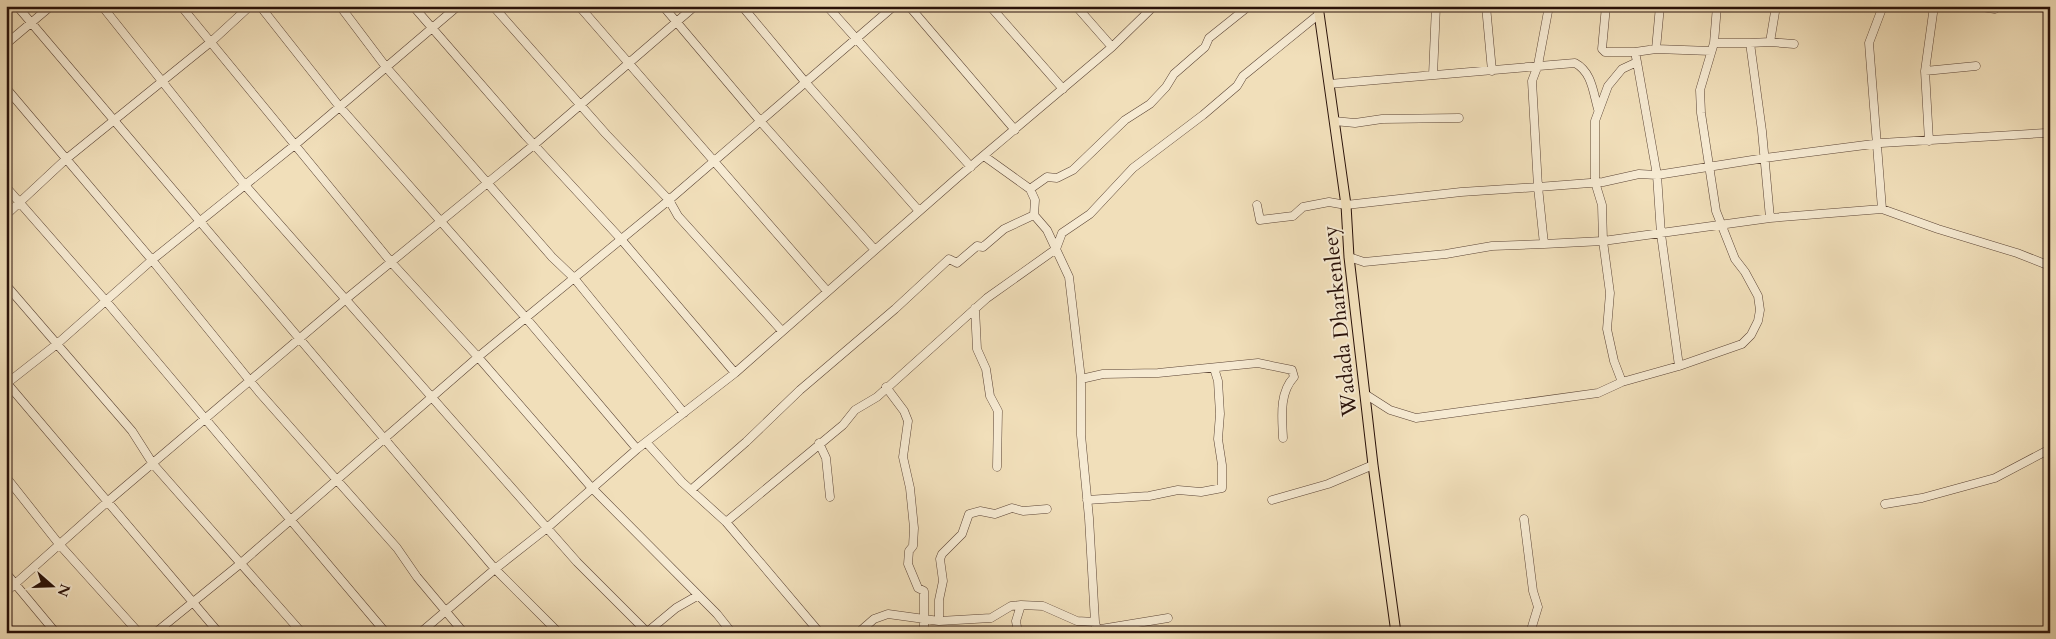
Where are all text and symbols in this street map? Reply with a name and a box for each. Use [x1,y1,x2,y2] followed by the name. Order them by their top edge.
[1316,224,1365,419] street label: Wadada Dharkenleey
[28,562,78,612] north arrow
[53,581,75,599] text: N

